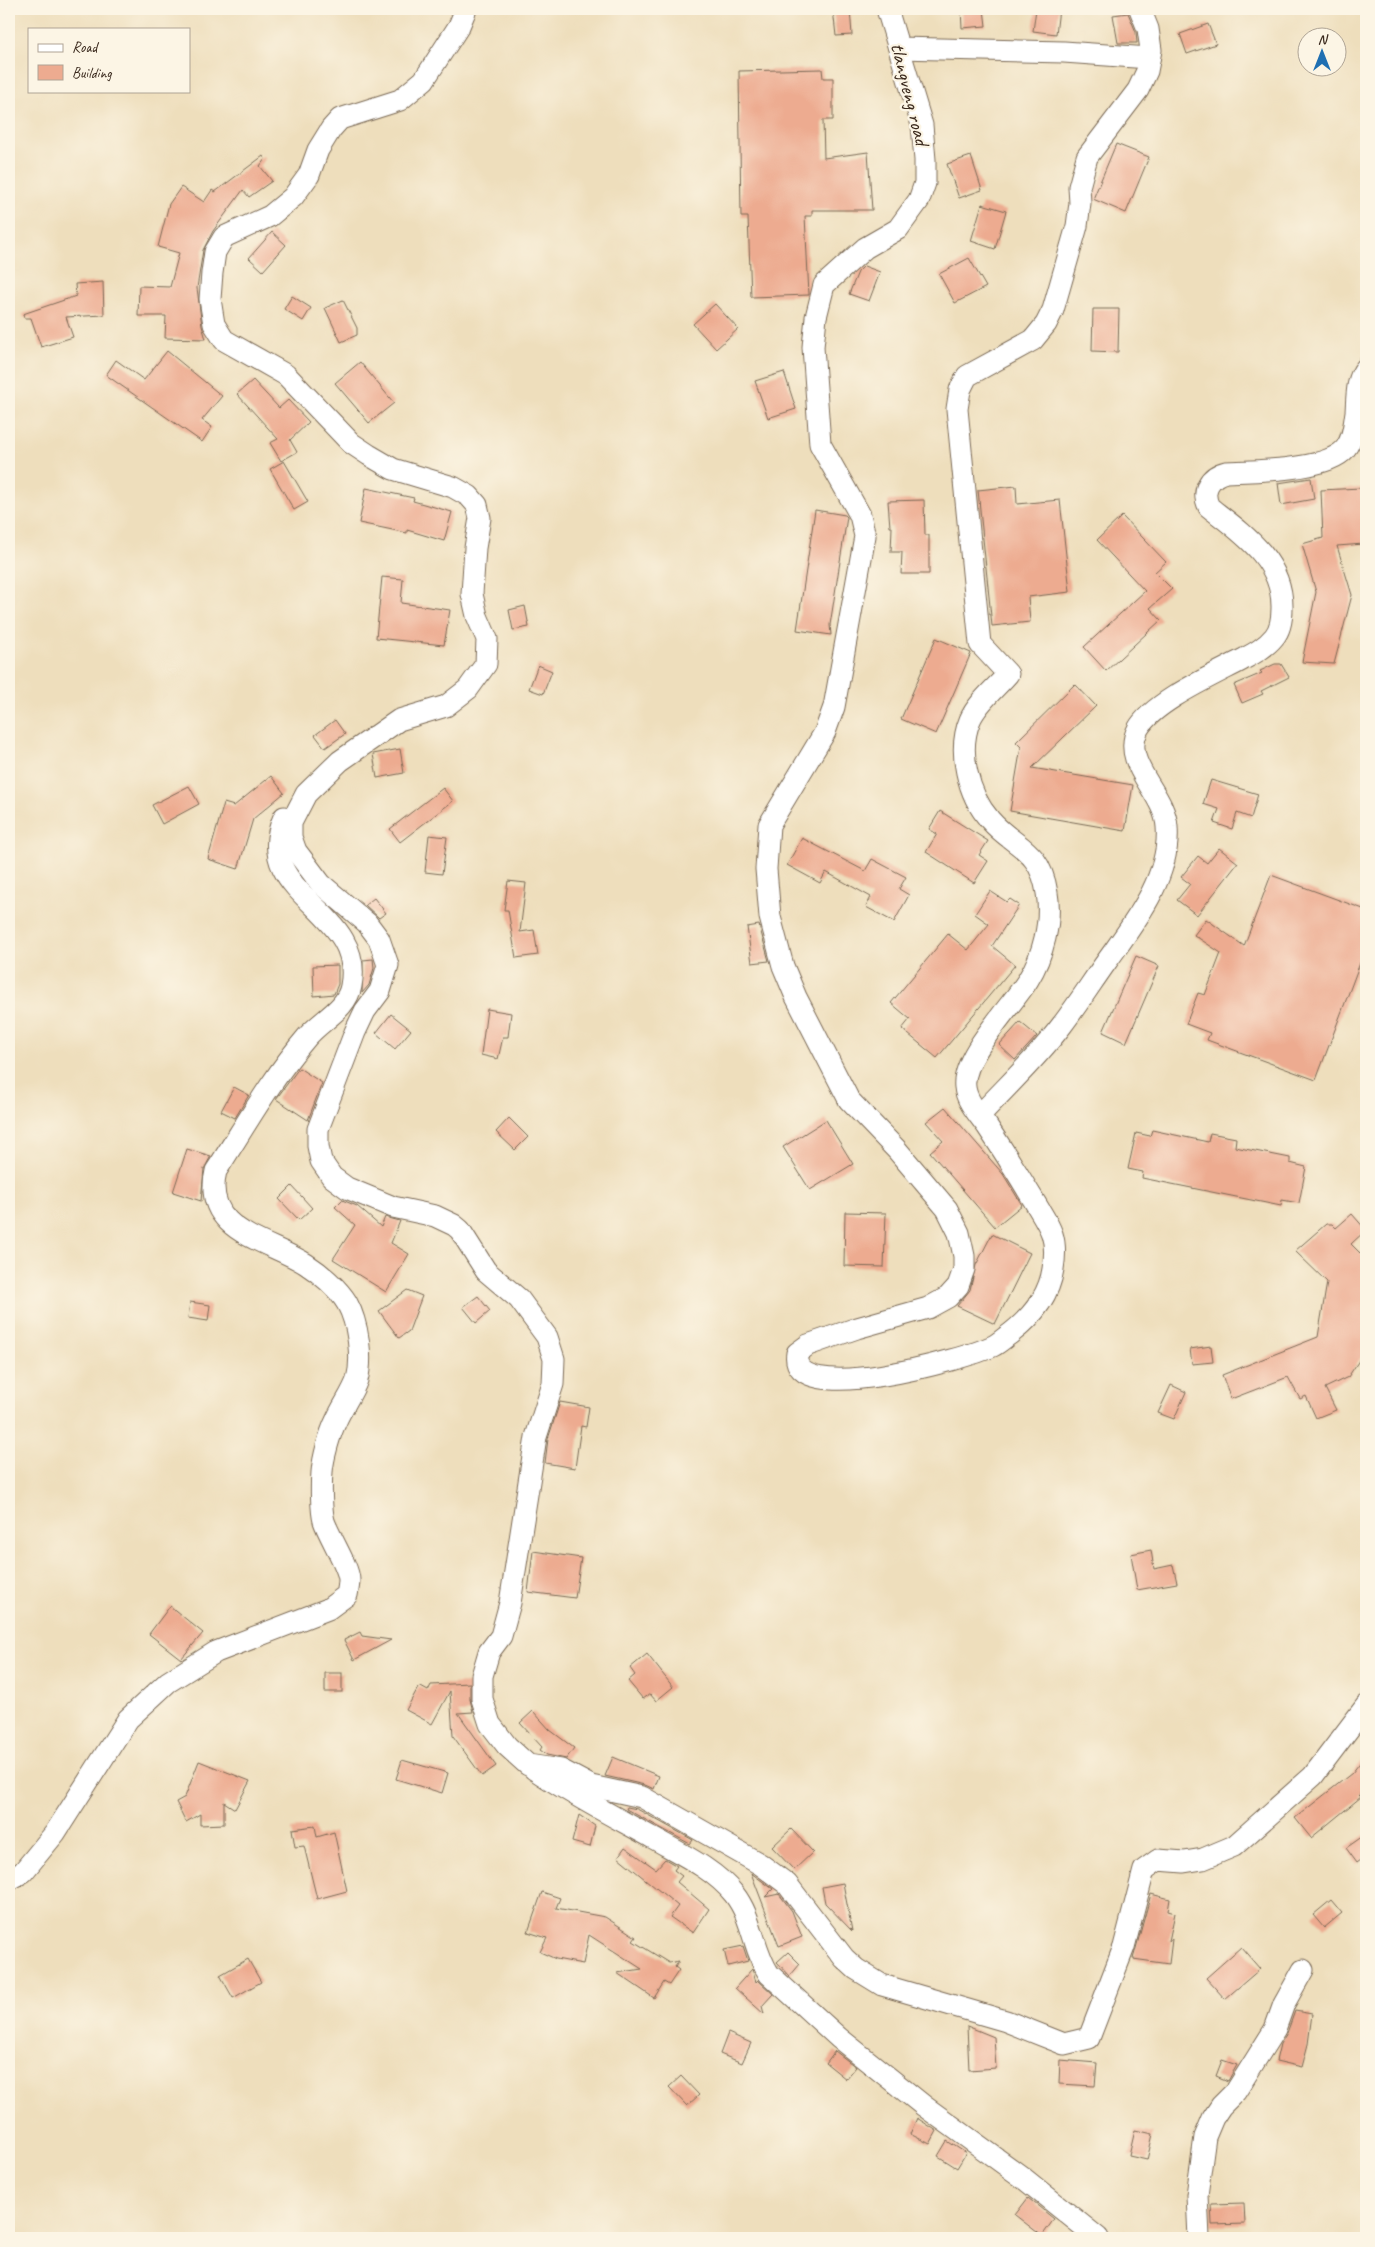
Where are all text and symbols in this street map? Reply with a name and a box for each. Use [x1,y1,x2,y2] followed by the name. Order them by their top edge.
[28,28,190,92] legend
[1298,28,1348,78] north arrow
[1318,31,1329,48] text: N
[72,38,99,57] text: Road
[885,40,936,151] street label: tlangveng road
[72,64,112,83] text: Building

